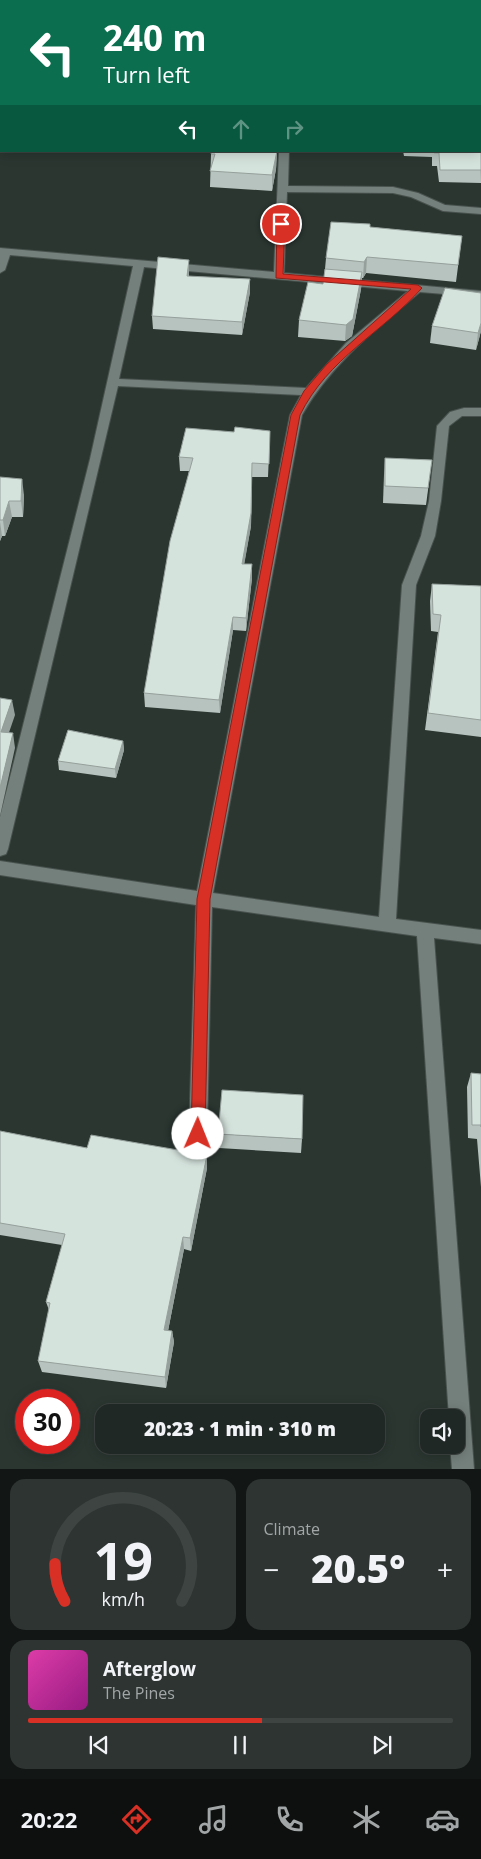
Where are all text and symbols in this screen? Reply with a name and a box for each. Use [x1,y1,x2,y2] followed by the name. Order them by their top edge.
[103,14,207,61] text: 240 m
[20,20,85,85] icon: left
[103,59,190,89] text: Turn left
[174,115,202,143] icon: left
[227,115,255,143] icon: ahead
[280,115,308,143] icon: right
[260,203,302,245] pin
[267,210,295,238] icon: arrive
[171,1107,223,1159] position arrow
[15,1389,80,1454] speed limit sign: 30
[420,1409,465,1454] map controls
[420,1409,465,1454] button: sound
[144,1416,336,1442] text: 20:23 · 1 min · 310 m
[264,1518,320,1540] text: Climate
[93,1524,152,1595] text: 19
[311,1542,405,1594] text: 20.5°
[264,1550,280,1588] text: −
[437,1550,453,1588] text: +
[101,1587,144,1611] text: km/h
[103,1656,196,1682] text: Afterglow
[103,1682,175,1704] text: The Pines
[85,1731,113,1759] icon: previous
[226,1731,254,1759] icon: pause
[368,1731,396,1759] icon: next
[119,1802,154,1837] icon: directions
[196,1802,231,1837] icon: music
[272,1802,307,1837] icon: phone
[349,1802,384,1837] icon: climate
[425,1802,460,1837] icon: car
[21,1804,77,1834] text: 20:22

